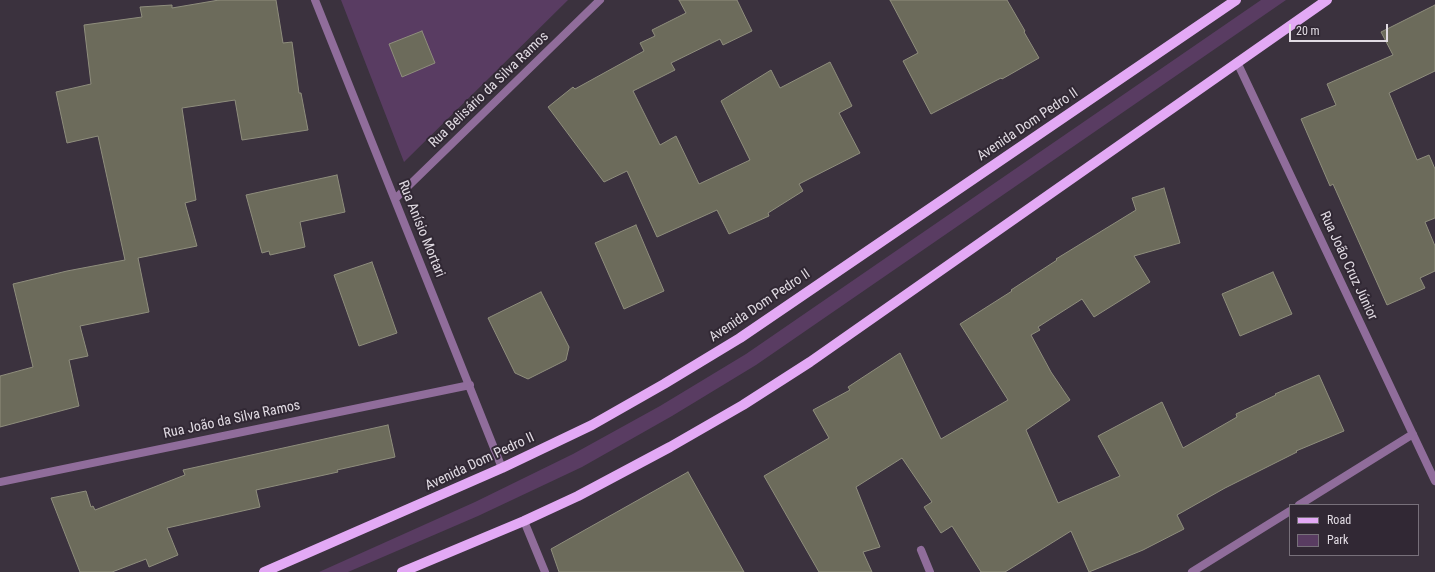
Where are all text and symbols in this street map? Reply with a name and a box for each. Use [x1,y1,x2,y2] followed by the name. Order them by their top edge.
[1291,16,1390,42] scale bar
[1296,24,1320,38] text: 20 m
[426,28,552,152] street label: Rua Belisário da Silva Ramos
[974,85,1082,165] street label: Avenida Dom Pedro II
[394,178,448,280] street label: Rua Anísio Mortari
[1315,209,1381,323] street label: Rua João Cruz Júnior
[706,266,814,346] street label: Avenida Dom Pedro II
[162,397,302,443] street label: Rua João da Silva Ramos
[423,429,537,495] street label: Avenida Dom Pedro II
[1289,504,1419,556] legend
[1327,513,1351,527] text: Road
[1327,533,1348,547] text: Park

